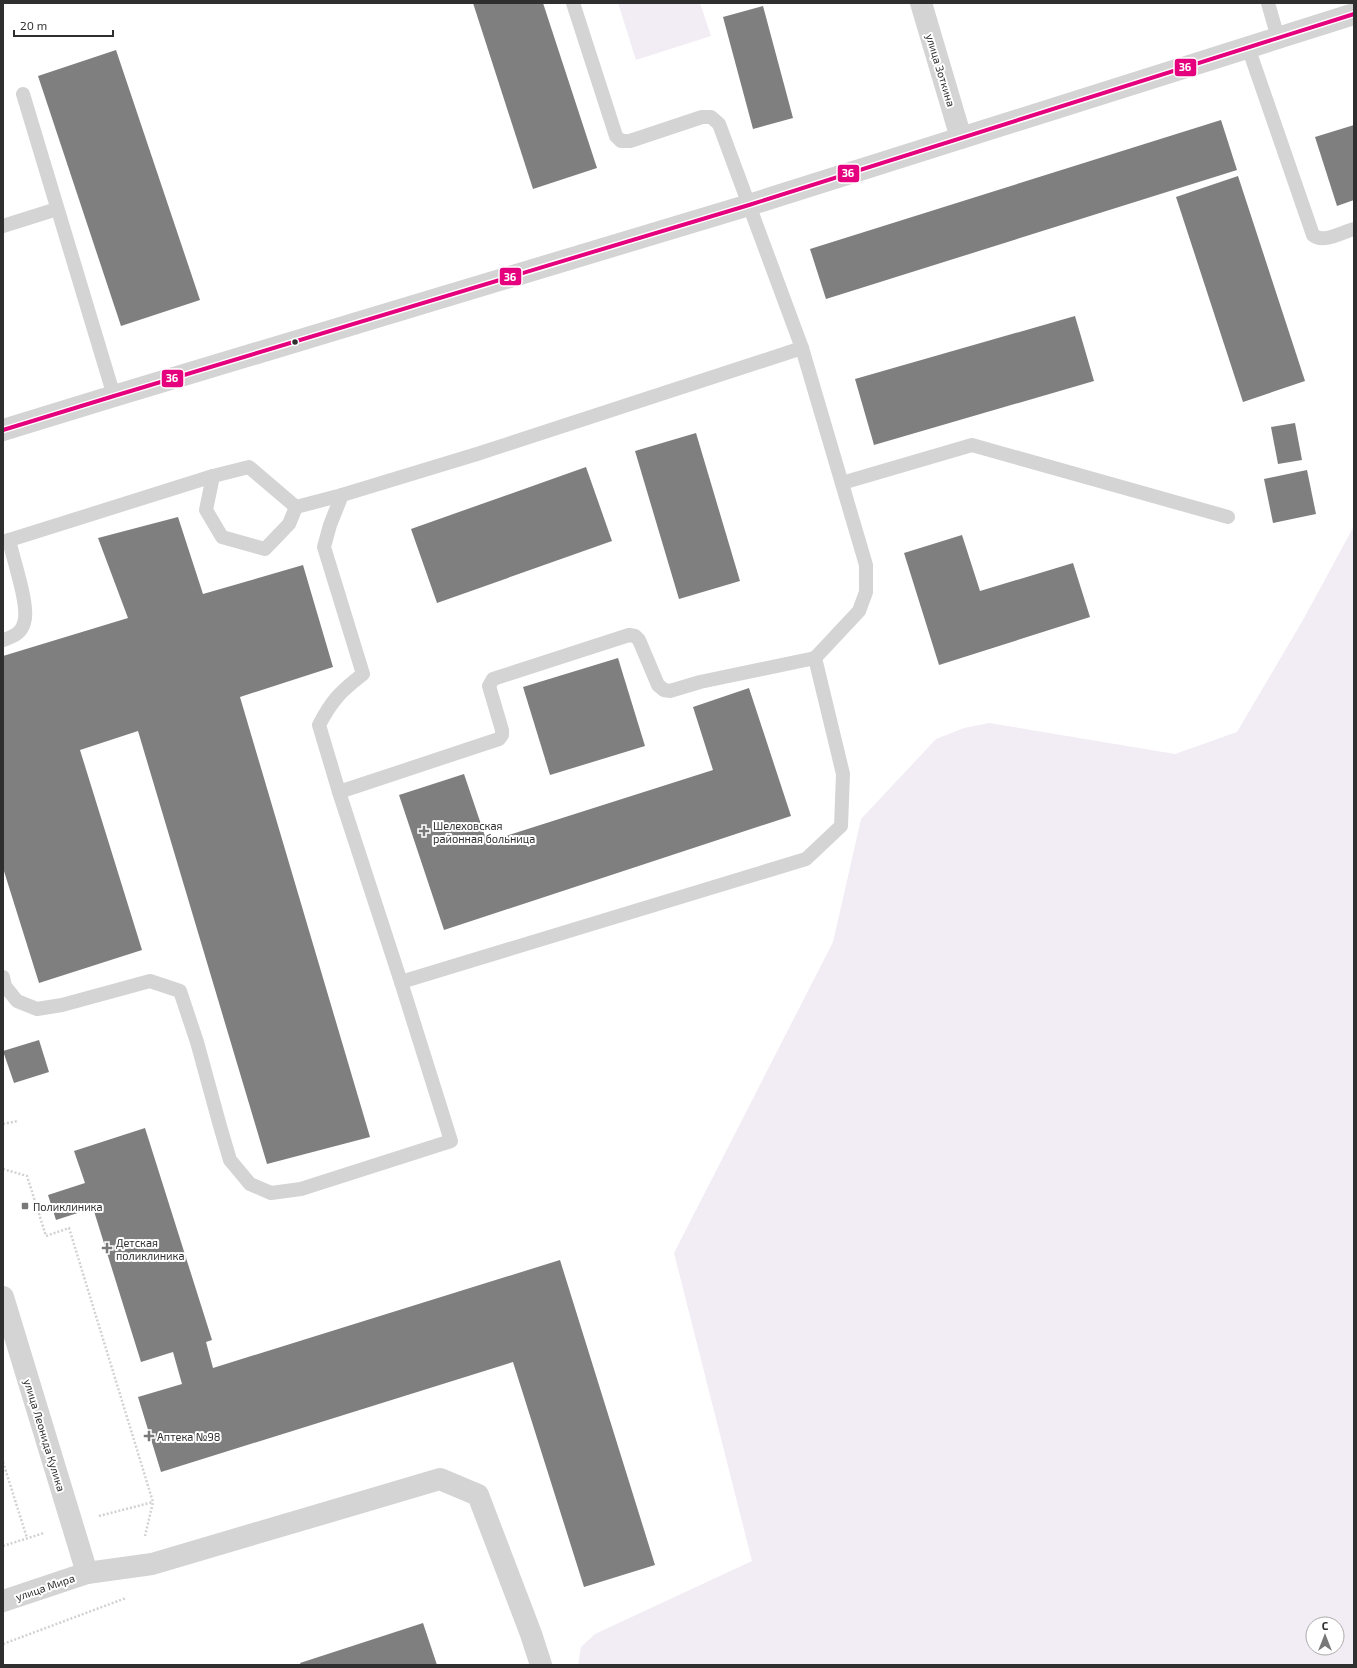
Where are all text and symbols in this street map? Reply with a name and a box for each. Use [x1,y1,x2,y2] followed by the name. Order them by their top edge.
[14,12,113,38] scale bar
[20,18,47,32] text: 20 m
[923,32,958,108] street label: улица Зоткина
[1174,58,1197,77] line badge: 36
[1179,60,1192,73] text: 36
[837,164,860,183] line badge: 36
[842,166,855,179] text: 36
[499,267,522,286] line badge: 36
[504,270,517,283] text: 36
[290,337,300,347] unlabelled marker
[161,369,184,388] line badge: 36
[166,371,179,384] text: 36
[433,819,535,845] place label: Шелеховская районная больница
[418,825,430,837] marker: Шелеховская районная больница
[33,1200,103,1213] place label: Поликлиника
[20,1201,30,1211] marker: Поликлиника
[116,1236,185,1262] place label: Детская поликлиника
[101,1242,113,1254] marker: Детская поликлиника
[21,1377,68,1493] street label: улица Леонида Кулика
[157,1430,221,1443] place label: Аптека №98
[144,1431,154,1441] marker: Аптека №98
[14,1571,77,1604] street label: улица Мира
[1305,1616,1345,1656] north arrow
[1322,1619,1329,1632] text: С

